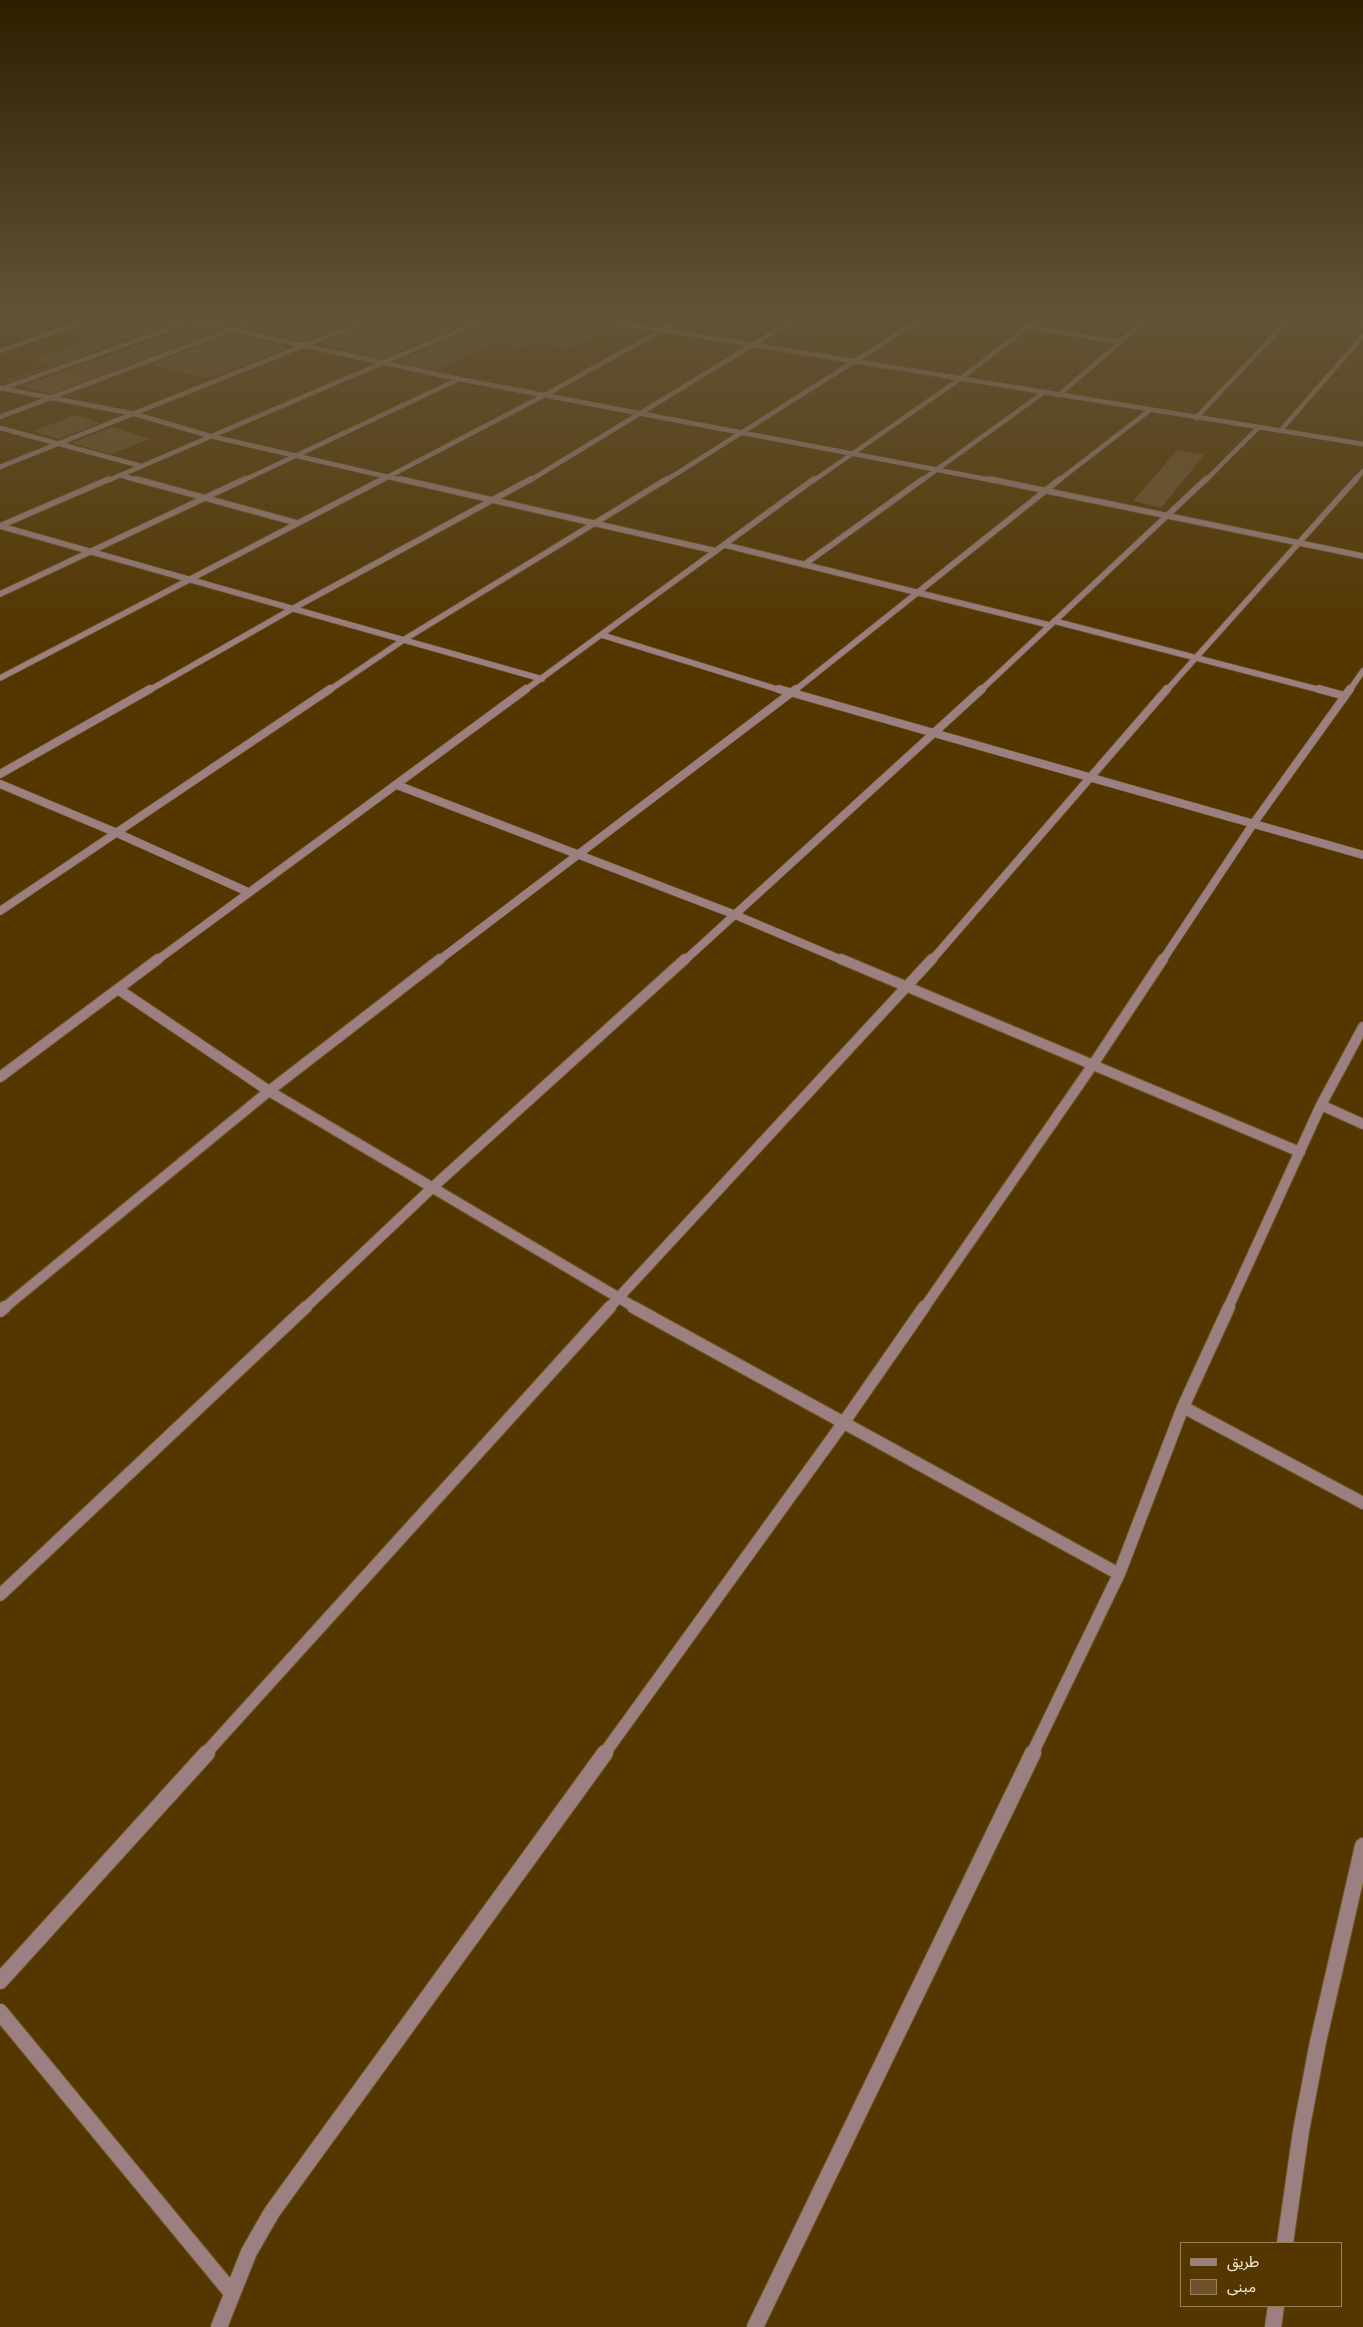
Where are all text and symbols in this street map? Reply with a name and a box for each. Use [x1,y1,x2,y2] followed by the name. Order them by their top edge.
[1180,2242,1343,2307] legend
[1227,2253,1259,2270] text: طريق
[1227,2278,1256,2295] text: مبنى

